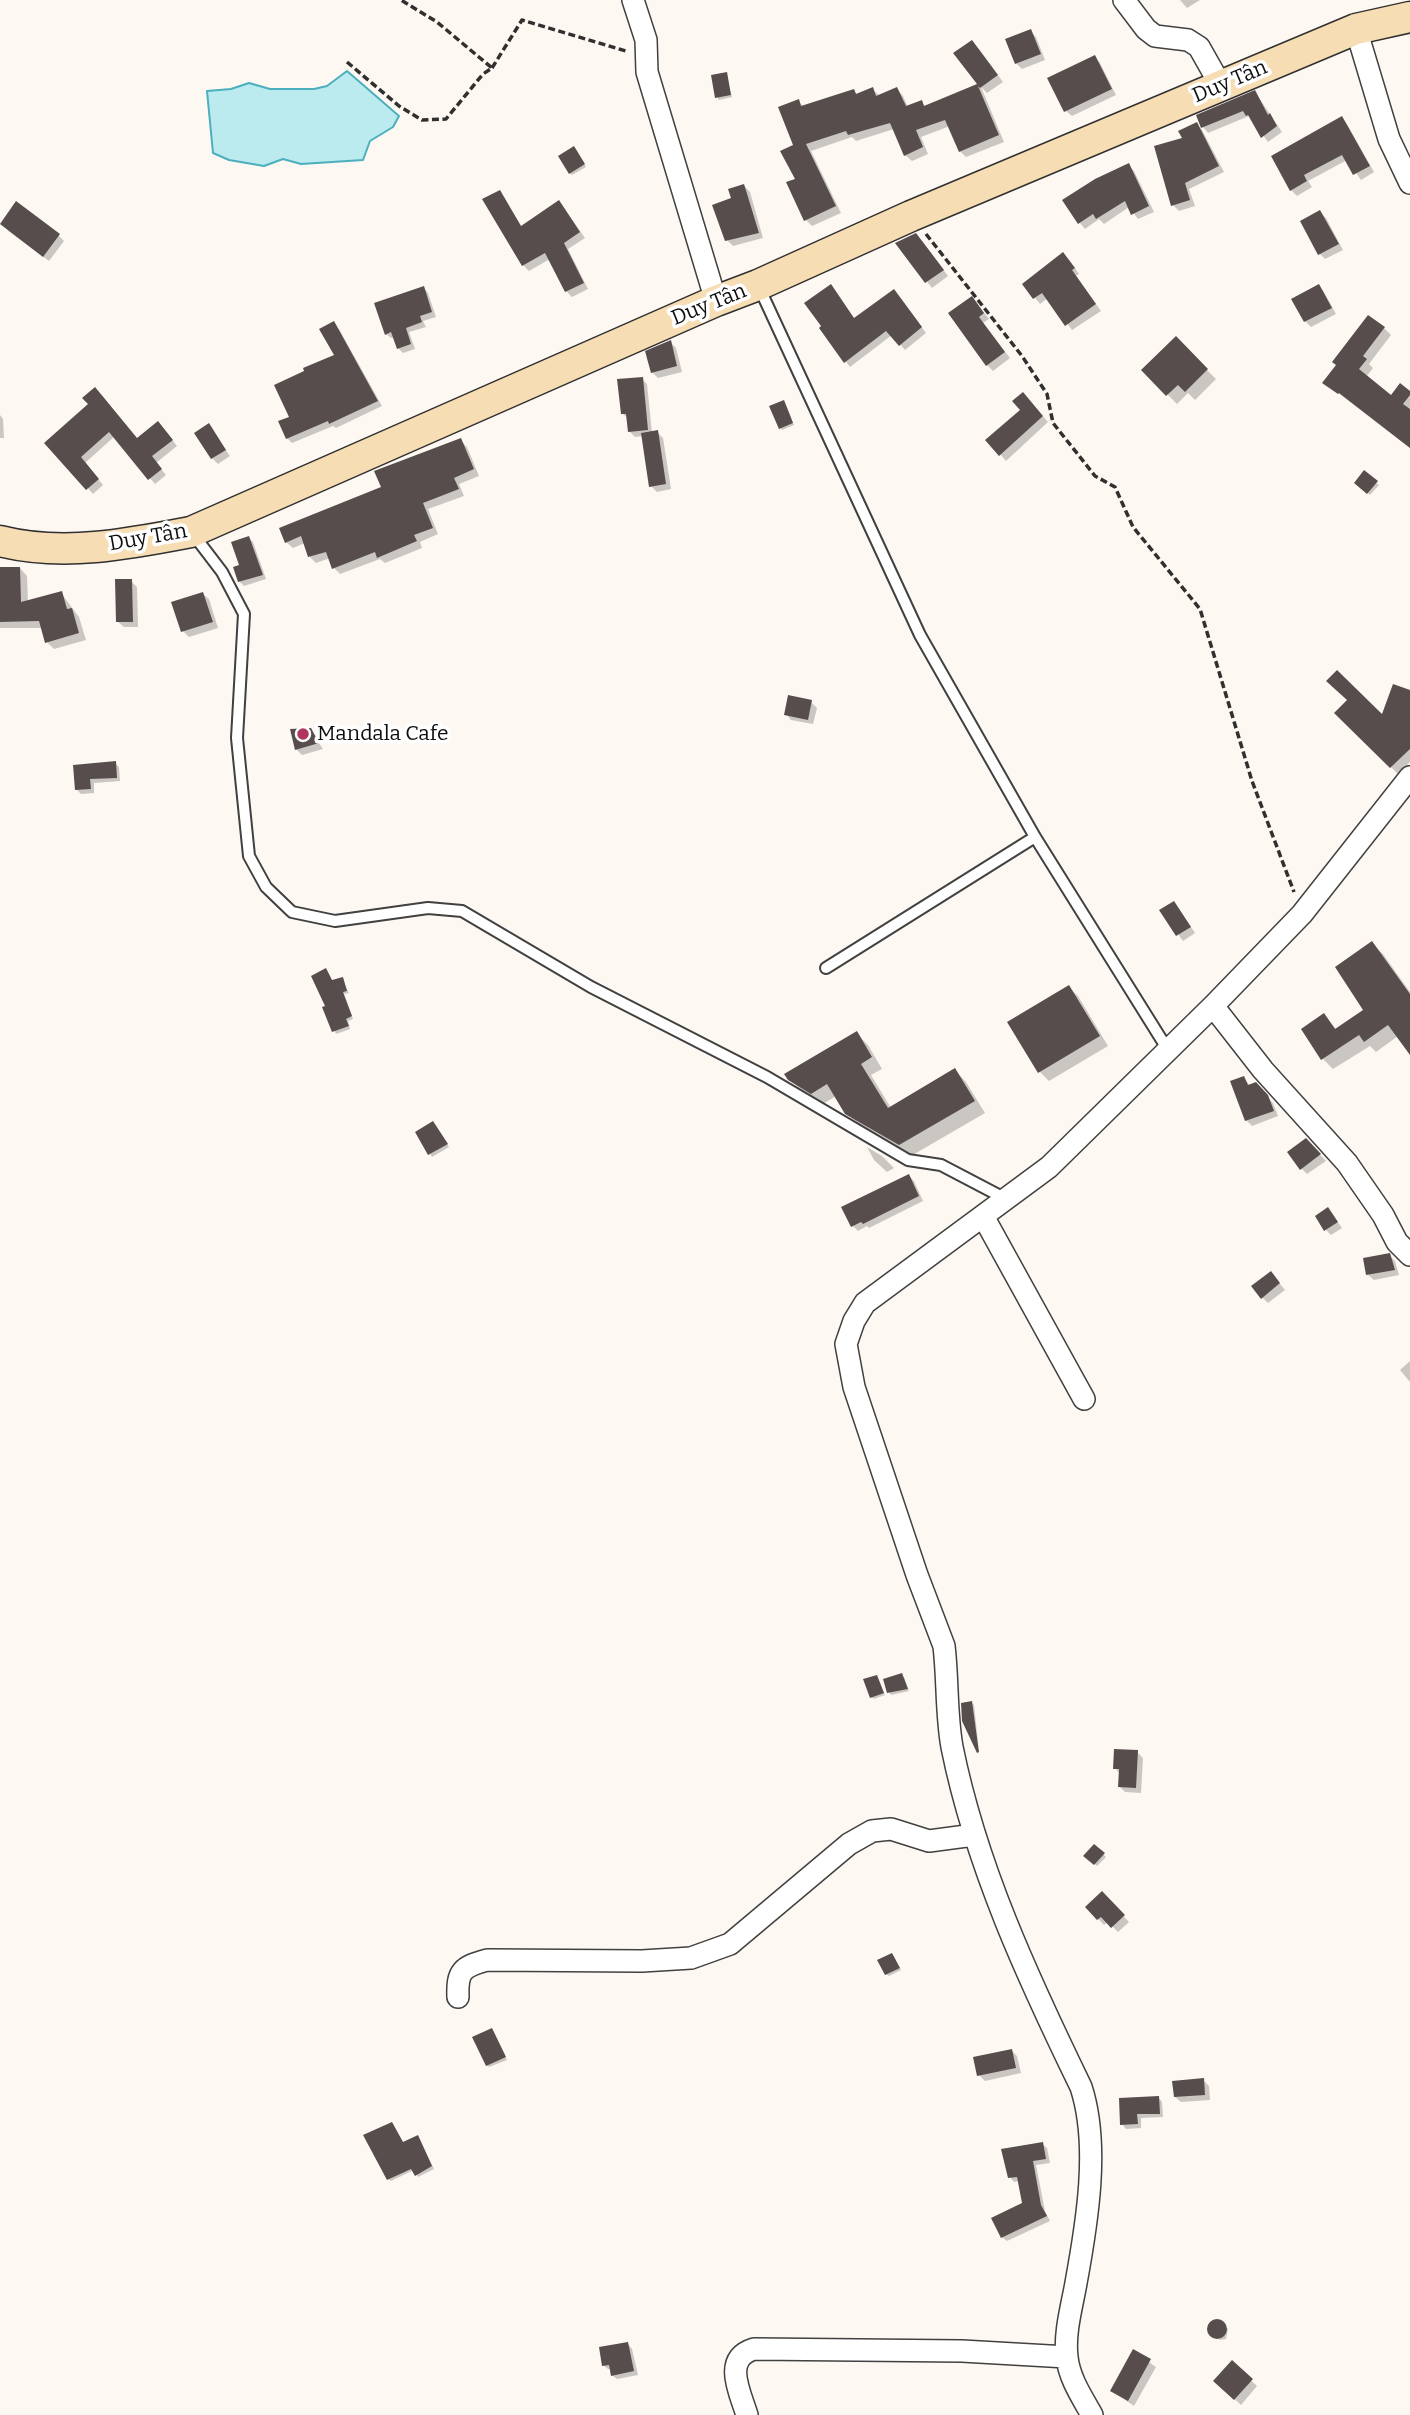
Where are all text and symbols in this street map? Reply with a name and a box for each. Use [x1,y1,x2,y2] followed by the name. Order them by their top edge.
[1189,55,1271,109] street label: Duy Tân
[668,279,750,331] street label: Duy Tân
[107,519,189,557] street label: Duy Tân
[317,721,448,747] place label: Mandala Cafe
[295,726,311,742] marker: Mandala Cafe

